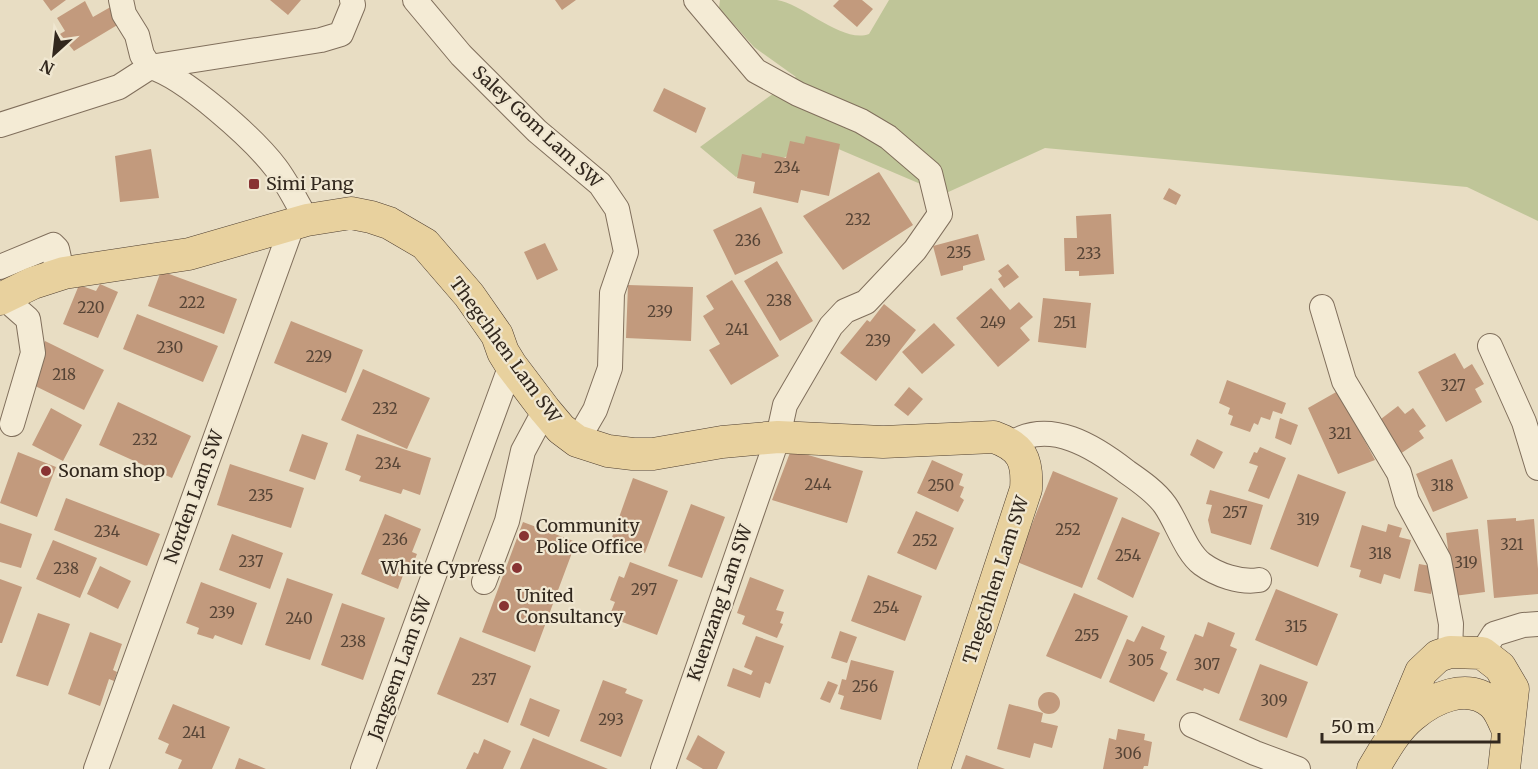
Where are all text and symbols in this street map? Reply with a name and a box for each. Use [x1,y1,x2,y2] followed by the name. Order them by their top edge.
[24,24,84,84] north arrow
[37,55,57,79] text: N
[468,61,608,193] street label: Saley Gom Lam SW
[774,158,800,177] house number: 234
[266,172,354,195] place label: Simi Pang
[247,177,261,191] marker: Simi Pang
[845,210,871,229] house number: 232
[735,231,761,250] house number: 236
[947,243,971,262] house number: 235
[1077,244,1101,263] house number: 233
[445,272,567,428] street label: Thegchhen Lam SW
[766,291,792,310] house number: 238
[179,293,205,312] house number: 222
[78,298,104,317] house number: 220
[647,302,673,321] house number: 239
[980,313,1006,332] house number: 249
[1053,313,1077,332] house number: 251
[725,320,749,339] house number: 241
[865,331,891,350] house number: 239
[157,338,183,357] house number: 230
[306,347,332,366] house number: 229
[52,365,76,384] house number: 218
[1440,376,1466,395] house number: 327
[372,399,398,418] house number: 232
[1328,424,1352,443] house number: 321
[159,426,229,567] street label: Norden Lam SW
[132,430,158,449] house number: 232
[375,454,401,473] house number: 234
[58,459,165,482] place label: Sonam shop
[39,464,53,478] marker: Sonam shop
[805,475,831,494] house number: 244
[928,476,954,495] house number: 250
[1430,476,1454,495] house number: 318
[249,486,273,505] house number: 235
[958,492,1034,667] street label: Thegchhen Lam SW
[1222,503,1248,522] house number: 257
[1296,510,1320,529] house number: 319
[536,514,643,558] place label: Community Police Office
[1055,520,1081,539] house number: 252
[682,521,757,684] street label: Kuenzang Lam SW
[94,522,120,541] house number: 234
[517,529,531,543] marker: Community Police Office
[382,530,408,549] house number: 236
[912,531,938,550] house number: 252
[1500,535,1524,554] house number: 321
[1368,544,1392,563] house number: 318
[1115,546,1141,565] house number: 254
[239,552,264,571] house number: 237
[1454,553,1478,572] house number: 319
[380,556,505,579] place label: White Cypress
[53,559,79,578] house number: 238
[510,561,524,575] marker: White Cypress
[631,580,657,599] house number: 297
[516,584,624,628] place label: United Consultancy
[363,592,437,744] street label: Jangsem Lam SW
[873,598,899,617] house number: 254
[497,599,511,613] marker: United Consultancy
[209,603,235,622] house number: 239
[285,609,313,628] house number: 240
[1284,617,1308,636] house number: 315
[1074,626,1100,645] house number: 255
[340,632,366,651] house number: 238
[1128,651,1154,670] house number: 305
[1194,655,1221,674] house number: 307
[472,670,497,689] house number: 237
[852,677,878,696] house number: 256
[1260,691,1288,710] house number: 309
[1322,706,1499,744] scale bar
[598,710,624,729] house number: 293
[1331,715,1375,738] text: 50 m
[182,723,206,742] house number: 241
[1114,744,1142,763] house number: 306

